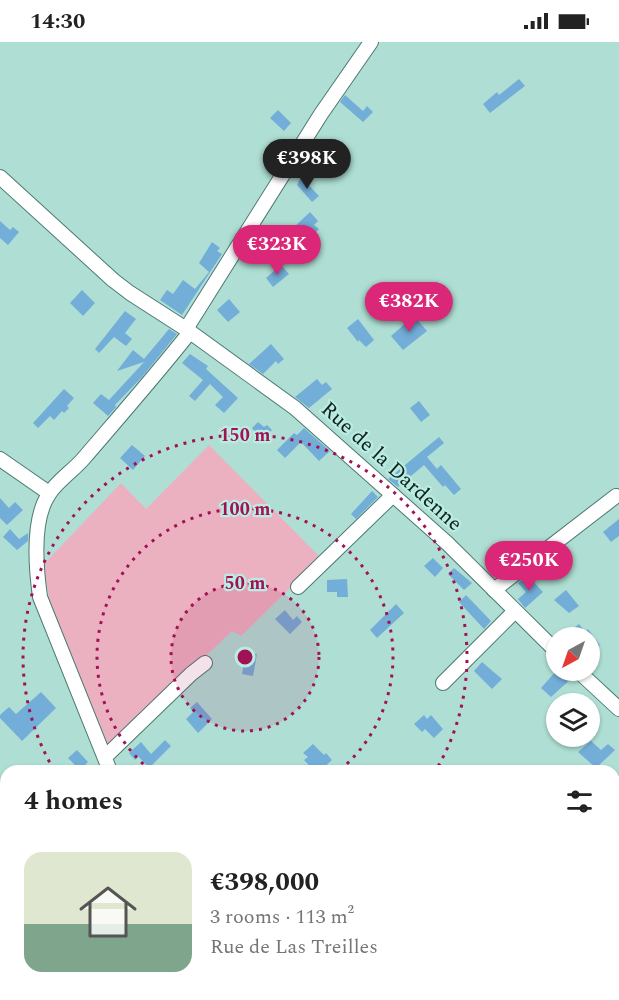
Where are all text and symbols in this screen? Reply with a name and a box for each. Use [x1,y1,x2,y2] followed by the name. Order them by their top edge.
[30,5,85,38] text: 14:30
[265,139,349,190] pin: €398K
[277,143,337,173] text: €398K
[235,225,319,276] pin: €323K
[247,229,307,259] text: €323K
[367,282,451,333] pin: €382K
[379,286,439,316] text: €382K
[313,394,469,539] street label: Rue de la Dardenne
[219,422,271,449] text: 150 m
[219,496,271,523] text: 100 m
[487,541,571,592] pin: €250K
[499,545,559,575] text: €250K
[225,570,265,597] text: 50 m
[546,627,600,681] north arrow
[546,627,600,747] map controls
[235,647,255,667] centre of rings
[546,693,600,747] button: layers
[24,781,123,821] text: 4 homes
[563,785,596,818] icon: filters
[210,862,319,902] text: €398,000
[72,876,144,948] icon: home
[210,902,354,932] text: 3 rooms · 113 m²
[210,932,378,962] text: Rue de Las Treilles

